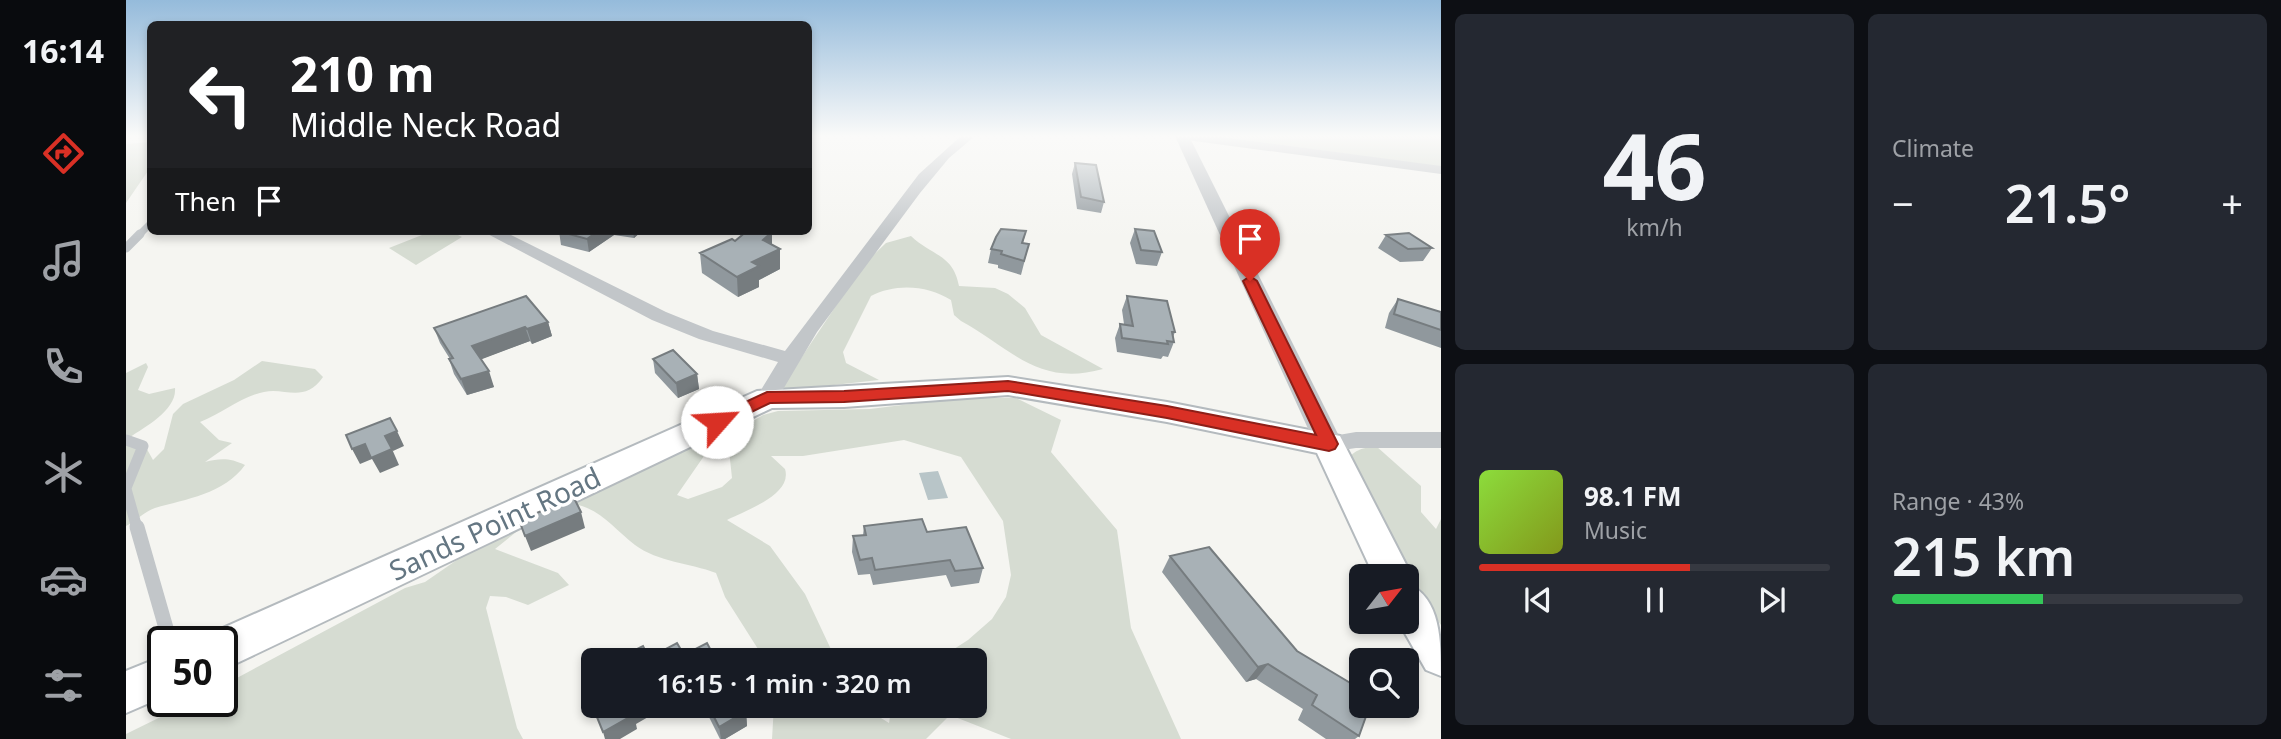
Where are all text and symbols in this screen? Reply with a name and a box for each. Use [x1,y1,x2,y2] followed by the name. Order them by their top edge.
[22,29,104,72] text: 16:14
[290,40,435,106] text: 210 m
[175,49,266,140] icon: left
[290,103,561,146] text: Middle Neck Road
[1602,103,1707,227] text: 46
[39,129,88,178] icon: directions
[1892,132,1974,164] text: Climate
[2005,167,2130,238] text: 21.5°
[1892,177,1914,229] text: −
[2221,177,2243,229] text: +
[250,182,288,220] icon: arrive
[175,183,236,219] text: Then
[1220,209,1280,281] pin
[1626,211,1683,243] text: km/h
[1231,220,1269,258] icon: arrive
[39,236,88,285] icon: music
[39,342,88,391] icon: phone
[680,385,754,459] position arrow
[39,448,88,497] icon: climate
[383,457,607,589] street label: Sands Point Road
[1584,478,1681,514] text: 98.1 FM
[1892,485,2024,517] text: Range · 43%
[1584,514,1647,546] text: Music
[1892,520,2075,591] text: 215 km
[39,555,88,604] icon: car
[1349,564,1419,634] north arrow
[1349,564,1419,718] map controls
[1519,581,1557,619] icon: previous
[1636,581,1674,619] icon: pause
[1753,581,1791,619] icon: next
[147,626,238,717] speed limit sign: 50
[1349,648,1419,718] button: search
[39,661,88,710] icon: filters
[657,665,911,701] text: 16:15 · 1 min · 320 m

